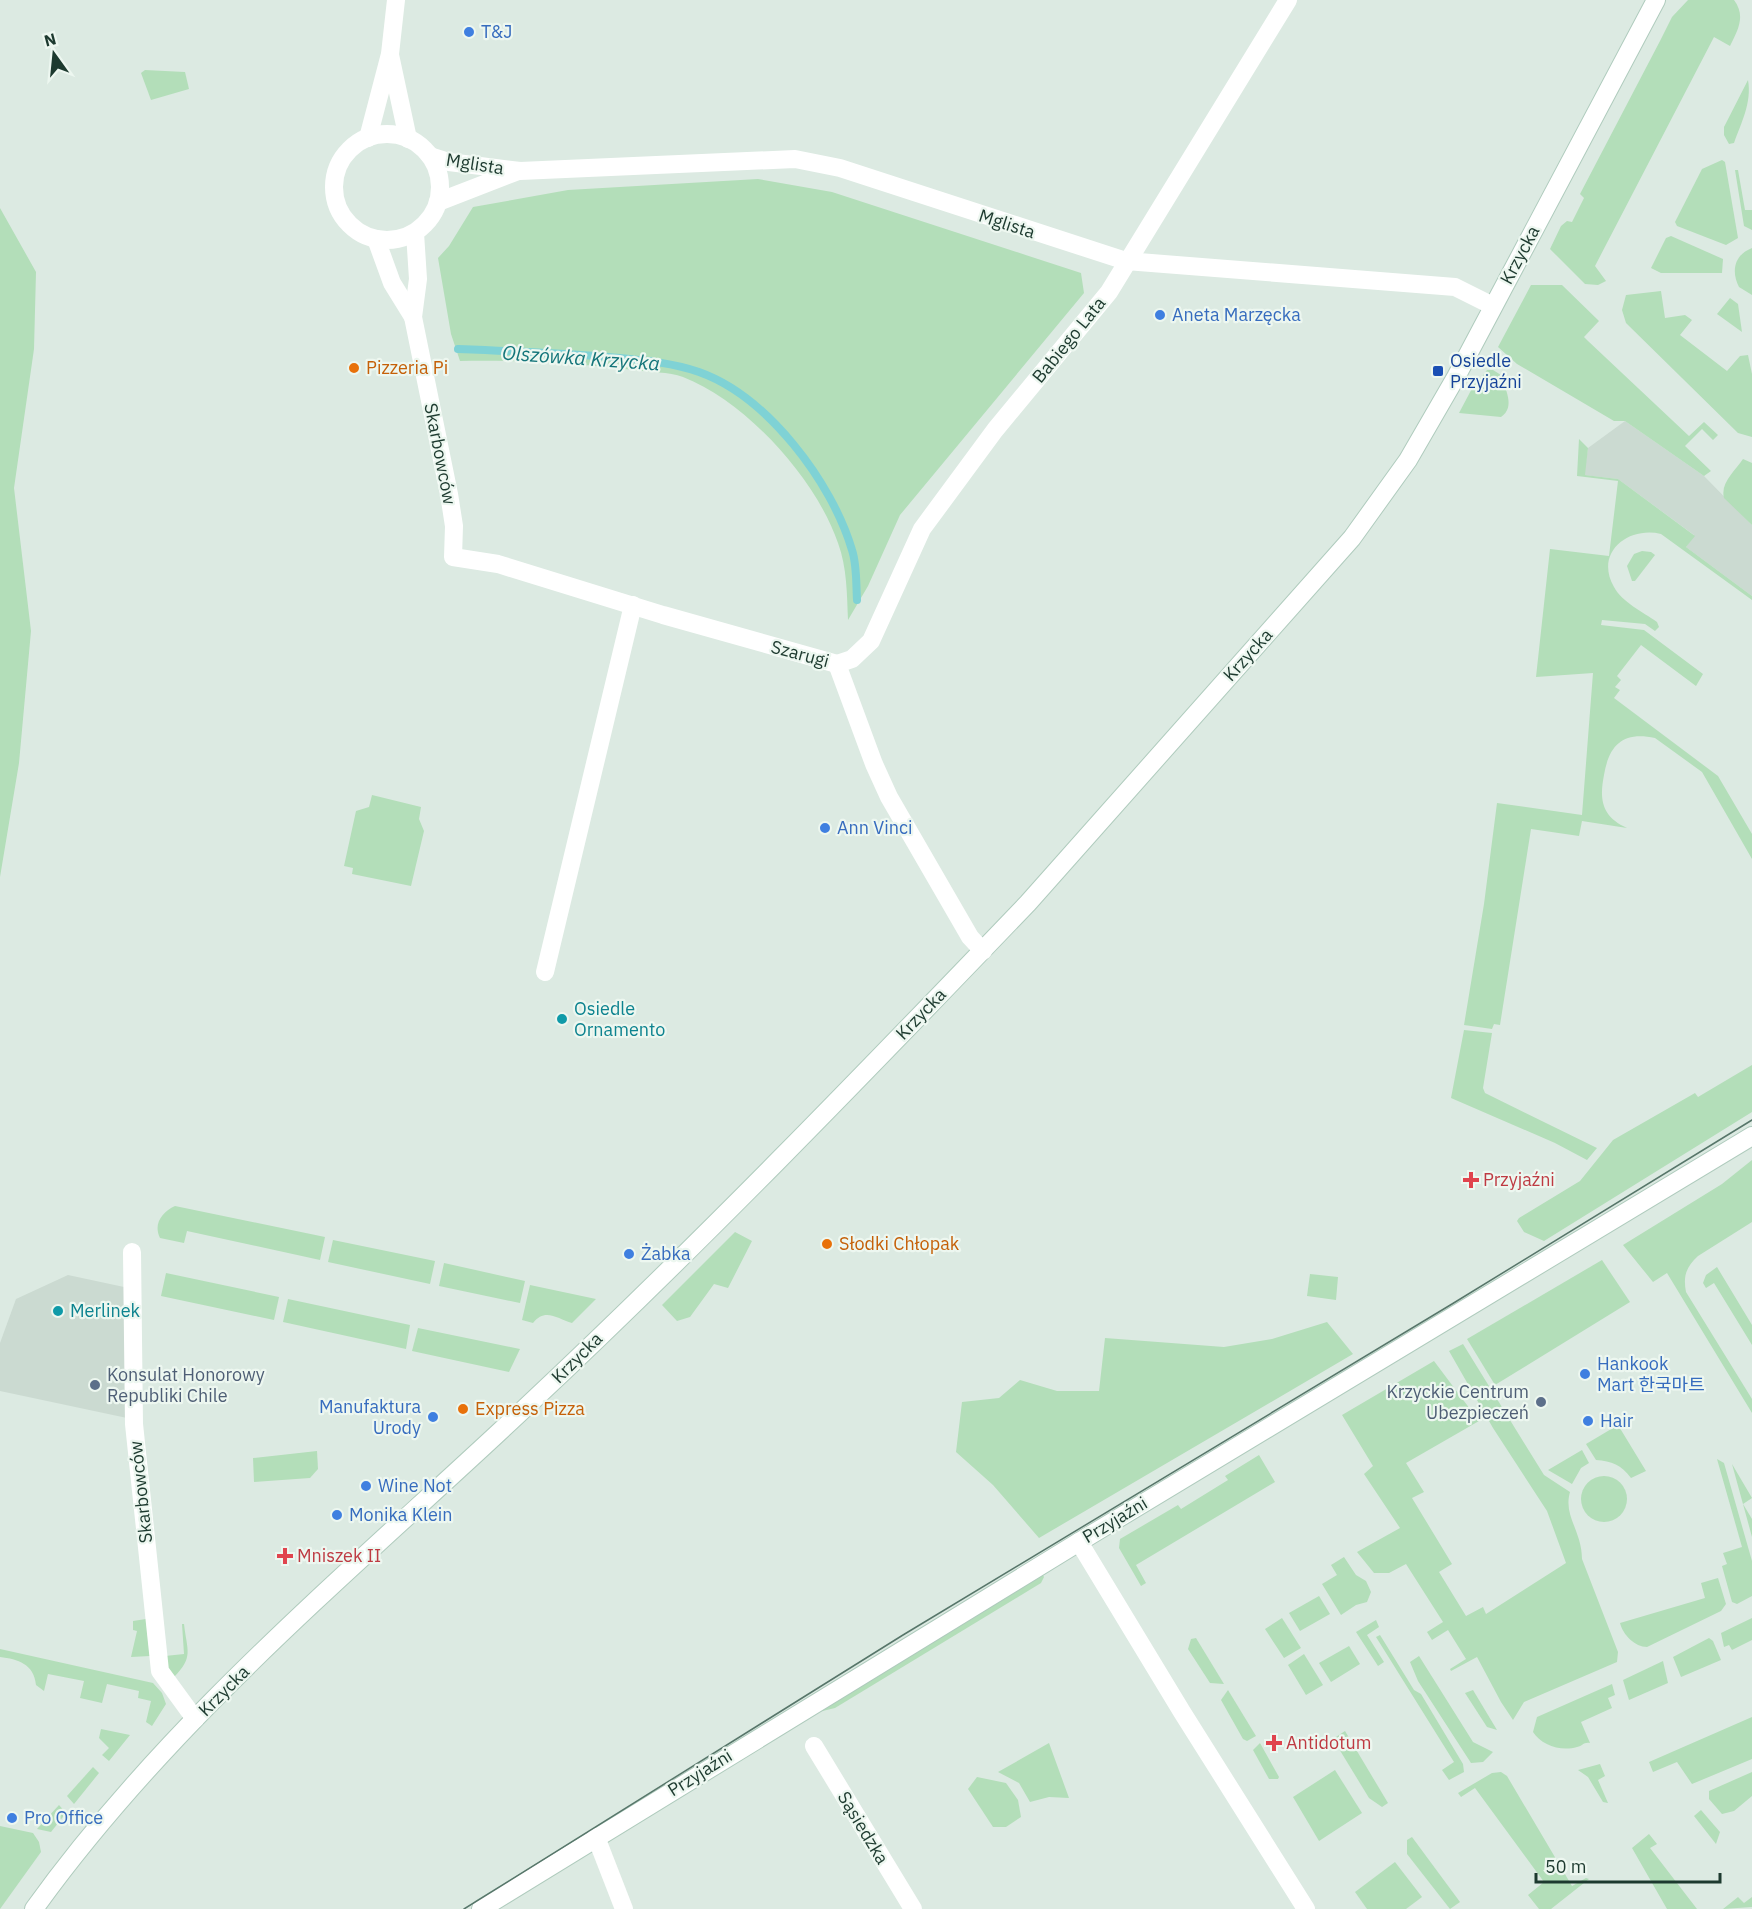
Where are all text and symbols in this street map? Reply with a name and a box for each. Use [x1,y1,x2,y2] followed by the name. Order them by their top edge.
[481,20,513,43] place label: T&J
[24,24,84,84] north arrow
[462,25,476,39] marker: T&J
[42,28,58,51] text: N
[445,148,506,179] street label: Mglista
[976,204,1039,244] street label: Mglista
[1495,221,1545,288] street label: Krzycka
[1027,292,1111,388] street label: Babiego Lata
[1172,303,1301,326] place label: Aneta Marzęcka
[1153,308,1167,322] marker: Aneta Marzęcka
[501,339,661,376] water label: Olszówka Krzycka
[1450,349,1522,393] place label: Osiedle Przyjaźni
[366,356,448,379] place label: Pizzeria Pi
[347,361,361,375] marker: Pizzeria Pi
[1431,364,1445,378] marker: Osiedle Przyjaźni
[419,401,462,507] street label: Skarbowców
[1218,623,1278,686] street label: Krzycka
[769,635,832,672] street label: Szarugi
[837,816,912,839] place label: Ann Vinci
[818,821,832,835] marker: Ann Vinci
[890,983,951,1044] street label: Krzycka
[574,997,665,1041] place label: Osiedle Ornamento
[555,1012,569,1026] marker: Osiedle Ornamento
[1483,1168,1555,1191] place label: Przyjaźni
[1464,1173,1478,1187] marker: Przyjaźni
[839,1232,960,1255] place label: Słodki Chłopak
[820,1237,834,1251] marker: Słodki Chłopak
[641,1242,691,1265] place label: Żabka
[622,1247,636,1261] marker: Żabka
[70,1299,141,1322] place label: Merlinek
[51,1304,65,1318] marker: Merlinek
[546,1327,607,1388] street label: Krzycka
[1597,1352,1705,1396] place label: Hankook Mart 한국마트
[107,1363,265,1407] place label: Konsulat Honorowy Republiki Chile
[1578,1367,1592,1381] marker: Hankook Mart 한국마트
[88,1378,102,1392] marker: Konsulat Honorowy Republiki Chile
[1387,1380,1529,1424] place label: Krzyckie Centrum Ubezpieczeń
[319,1395,421,1439] place label: Manufaktura Urody
[1534,1395,1548,1409] marker: Krzyckie Centrum Ubezpieczeń
[475,1397,585,1420] place label: Express Pizza
[456,1402,470,1416] marker: Express Pizza
[1600,1409,1634,1432] place label: Hair
[426,1410,440,1424] marker: Manufaktura Urody
[1581,1414,1595,1428] marker: Hair
[124,1439,157,1544] street label: Skarbowców
[378,1474,452,1497] place label: Wine Not
[359,1479,373,1493] marker: Wine Not
[1078,1491,1151,1548] street label: Przyjaźni
[349,1503,453,1526] place label: Monika Klein
[330,1508,344,1522] marker: Monika Klein
[297,1544,381,1567] place label: Mniszek II
[278,1549,292,1563] marker: Mniszek II
[193,1660,254,1721] street label: Krzycka
[1286,1731,1371,1754] place label: Antidotum
[1267,1736,1281,1750] marker: Antidotum
[663,1744,736,1801] street label: Przyjaźni
[833,1787,894,1869] street label: Sąsiedzka
[24,1806,103,1829] place label: Pro Office
[5,1811,19,1825] marker: Pro Office
[1536,1846,1720,1884] scale bar
[1545,1855,1587,1878] text: 50 m

